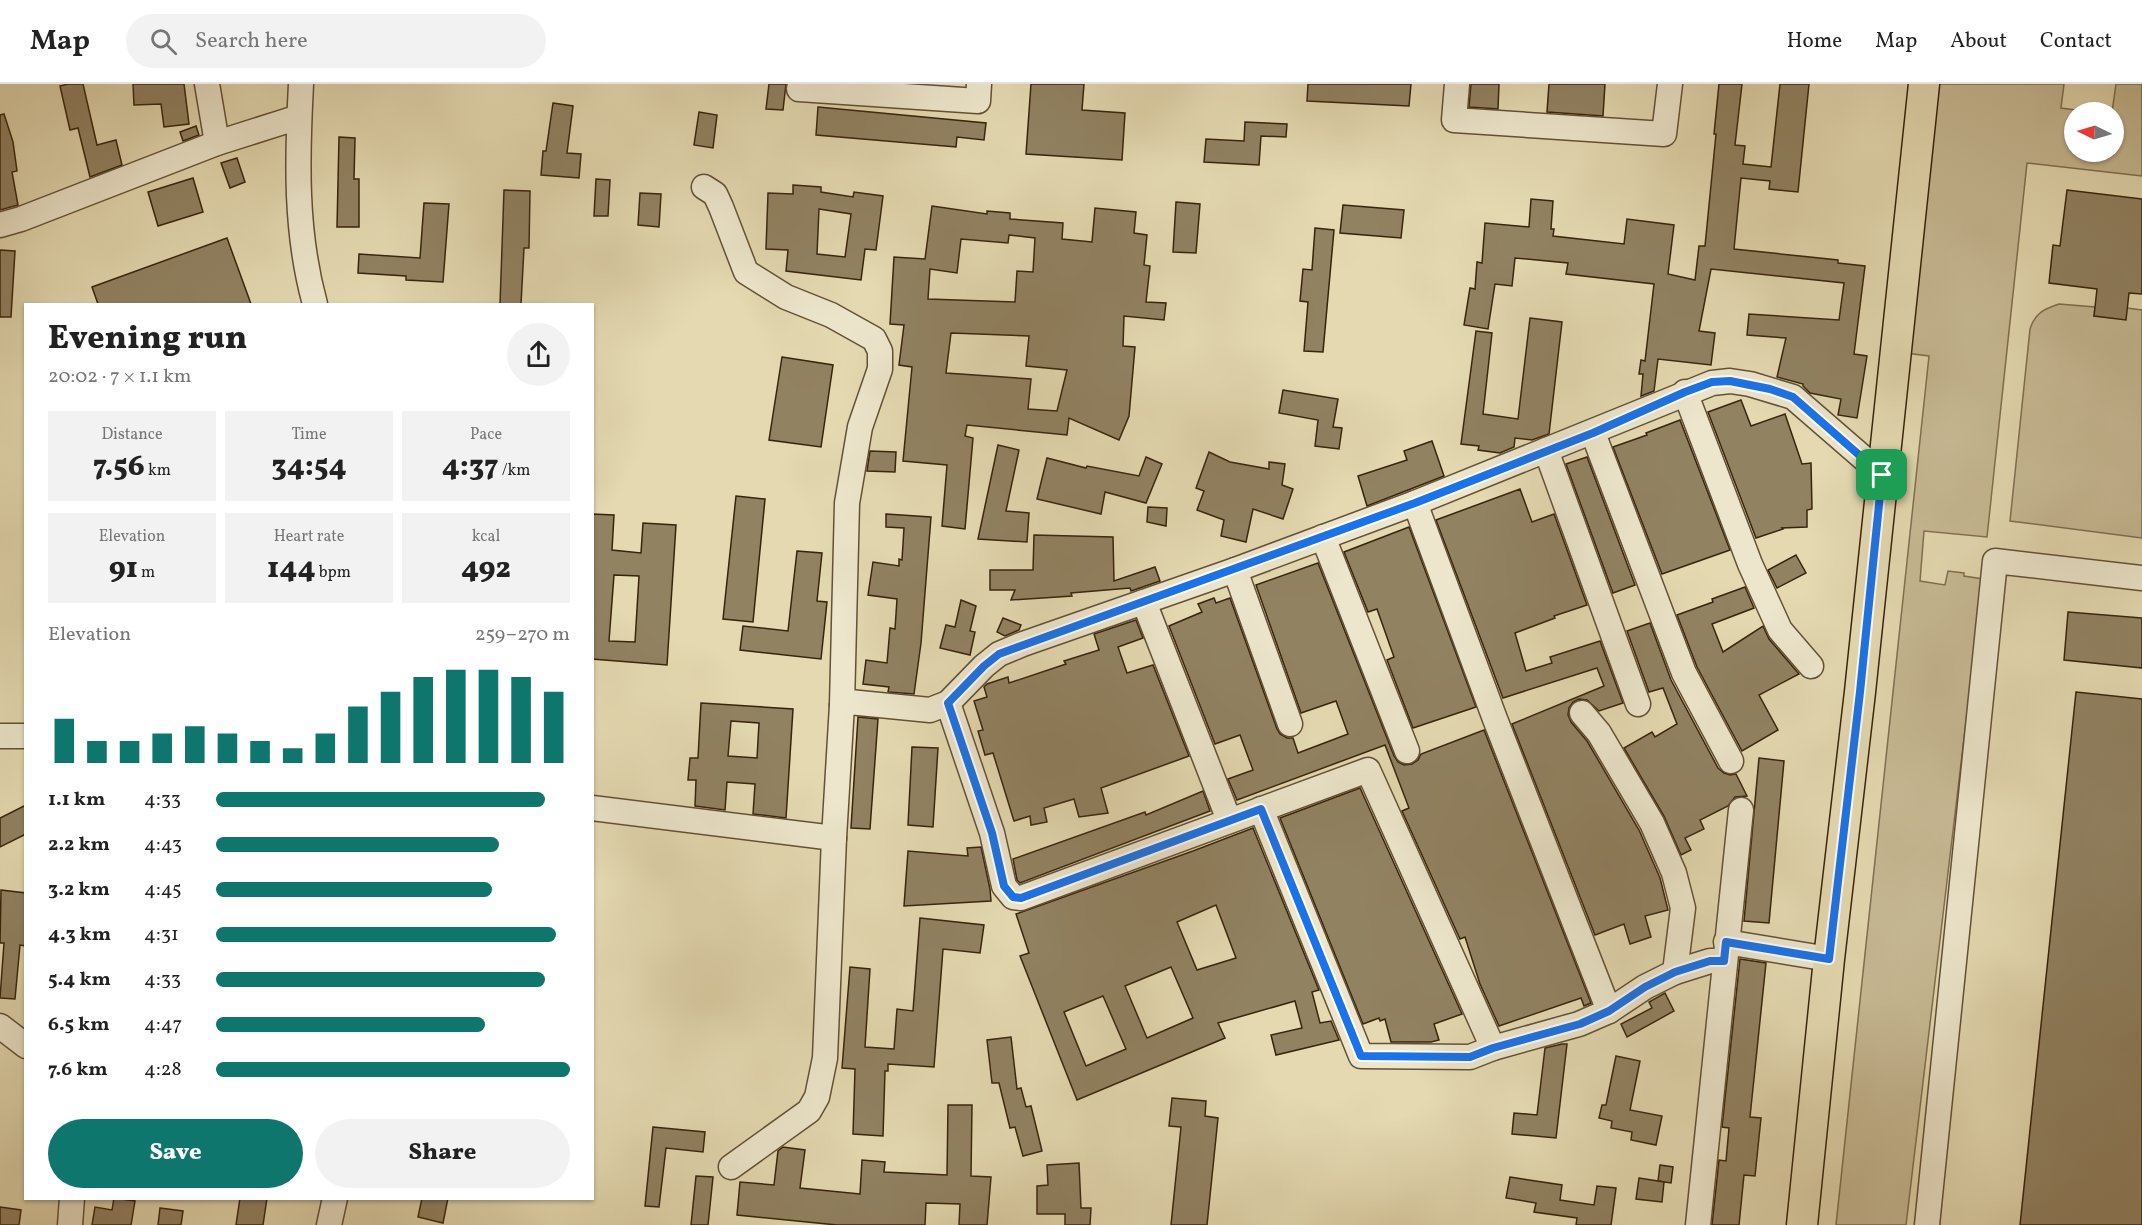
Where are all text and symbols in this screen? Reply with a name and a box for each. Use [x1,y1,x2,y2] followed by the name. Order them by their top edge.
[126,14,546,68] search box
[30,22,90,61] text: Map
[147,25,180,58] icon: search
[195,26,308,57] text: Search here
[1787,27,1842,56] text: Home
[1875,27,1917,56] text: Map
[1950,27,2007,56] text: About
[2040,27,2112,56] text: Contact
[2064,102,2124,162] north arrow
[2064,102,2124,162] map controls
[48,317,247,363] text: Evening run
[507,323,570,386] button: share
[48,363,192,391] text: 20:02 · 7 × 1.1 km
[101,424,163,446] text: Distance
[291,424,327,446] text: Time
[470,424,502,446] text: Pace
[93,446,145,488] text: 7.56
[271,446,347,488] text: 34:54
[442,446,498,488] text: 4:37
[1856,449,1907,500] pin
[1865,458,1898,491] icon: arrive
[145,460,171,482] text: km
[498,460,530,482] text: /km
[99,526,165,548] text: Elevation
[274,526,344,548] text: Heart rate
[472,526,500,548] text: kcal
[109,548,138,590] text: 91
[267,548,316,590] text: 144
[461,548,511,590] text: 492
[138,562,155,584] text: m
[316,562,351,584] text: bpm
[48,621,131,649] text: Elevation
[475,621,570,649] text: 259–270 m
[48,786,105,814] text: 1.1 km
[144,786,181,814] text: 4:33
[48,831,110,859] text: 2.2 km
[144,831,182,859] text: 4:43
[48,876,110,904] text: 3.2 km
[144,876,182,904] text: 4:45
[48,921,111,949] text: 4.3 km
[144,921,179,949] text: 4:31
[48,966,111,994] text: 5.4 km
[144,966,181,994] text: 4:33
[48,1011,110,1039] text: 6.5 km
[144,1011,182,1039] text: 4:47
[48,1056,108,1084] text: 7.6 km
[144,1056,182,1084] text: 4:28
[48,1119,303,1188] button: Save
[315,1119,570,1188] button: Share

